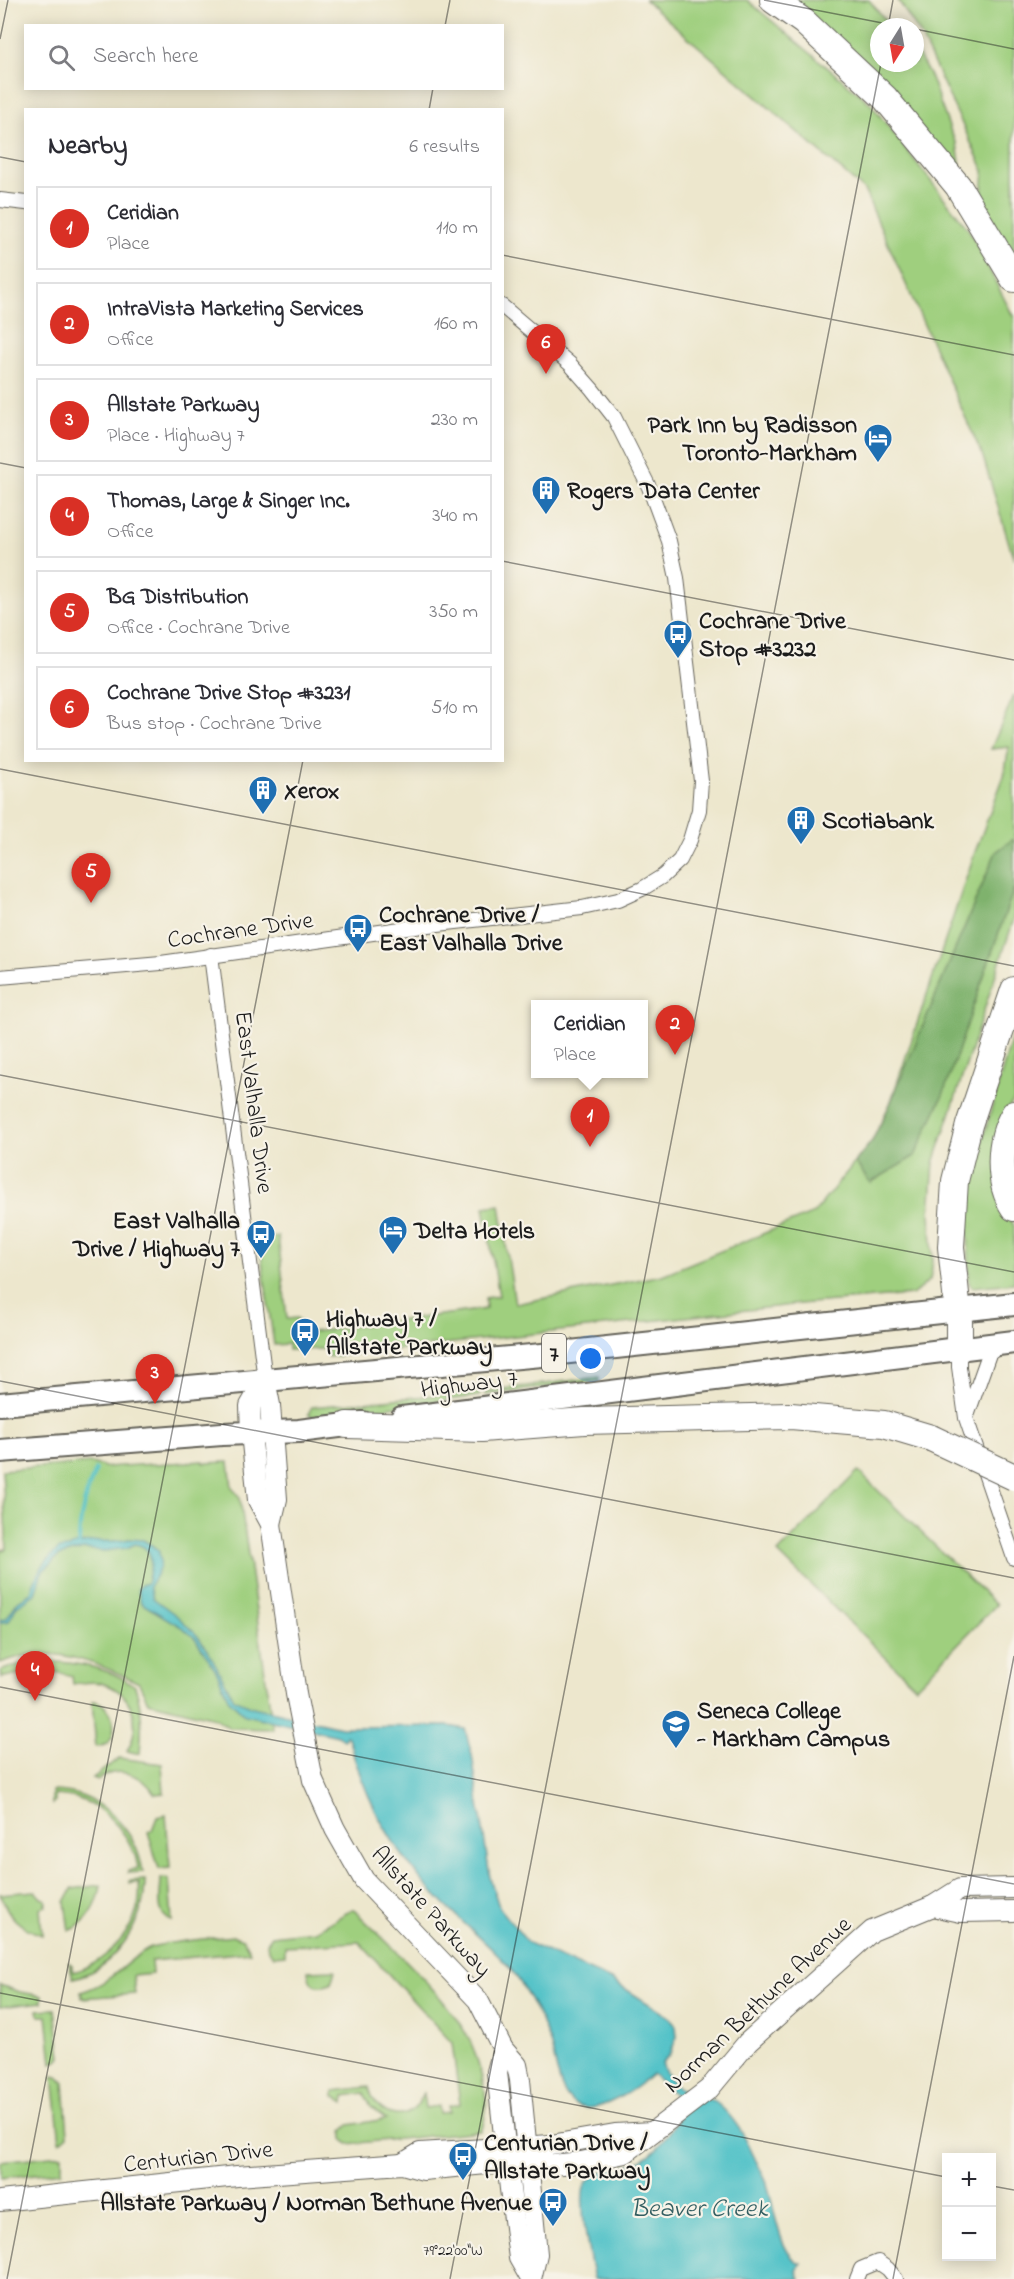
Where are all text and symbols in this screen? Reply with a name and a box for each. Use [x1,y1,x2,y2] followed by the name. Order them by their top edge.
[870,18,924,72] north arrow
[24,24,504,90] search box
[45,41,78,74] icon: search
[93,41,198,73] text: Search here
[48,128,127,166] text: Nearby
[409,133,480,162] text: 6 results
[107,198,179,230] text: Ceridian
[66,214,73,243] text: 1
[436,214,478,243] text: 110 m
[107,230,149,259] text: Place
[107,294,364,326] text: IntraVista Marketing Services
[65,310,74,339] text: 2
[434,310,478,339] text: 160 m
[526,324,566,374] pin: 6
[107,326,153,355] text: Office
[107,390,259,422] text: Allstate Parkway
[65,406,74,435] text: 3
[431,406,478,435] text: 230 m
[648,409,857,472] place label: Park Inn by Radisson Toronto-Markham
[107,422,245,451] text: Place · Highway 7
[862,422,894,464] hotel icon: Park Inn by Radisson Toronto-Markham
[530,474,562,516] building icon: Rogers Data Center
[567,475,760,511] place label: Rogers Data Center
[107,486,350,518] text: Thomas, Large & Singer Inc.
[65,502,74,531] text: 4
[432,502,478,531] text: 340 m
[107,518,153,547] text: Office
[107,582,248,614] text: BG Distribution
[64,598,75,627] text: 5
[429,598,478,627] text: 350 m
[699,605,847,668] place label: Cochrane Drive Stop #3232
[107,614,290,643] text: Office · Cochrane Drive
[662,618,694,660] bus stop icon: Cochrane Drive Stop #3232
[107,678,351,710] text: Cochrane Drive Stop #3231
[65,694,74,723] text: 6
[431,694,478,723] text: 510 m
[107,710,322,739] text: Bus stop · Cochrane Drive
[247,774,279,816] building icon: Xerox
[284,775,339,810] place label: Xerox
[785,804,817,846] building icon: Scotiabank
[822,805,934,840] place label: Scotiabank
[72,854,110,903] pin: 5
[379,899,564,962] place label: Cochrane Drive / East Valhalla Drive
[165,904,316,959] street label: Cochrane Drive
[342,912,374,954] bus stop icon: Cochrane Drive / East Valhalla Drive
[531,1000,648,1078] popup
[656,1006,694,1055] pin: 2
[224,1009,281,1196] street label: East Valhalla Drive
[554,1009,625,1041] text: Ceridian
[554,1041,596,1070] text: Place
[570,1098,610,1147] pin: 1
[72,1205,241,1269] place label: East Valhalla Drive / Highway 7
[377,1214,409,1256] hotel icon: Delta Hotels
[413,1215,535,1250] place label: Delta Hotels
[245,1218,277,1260] bus stop icon: East Valhalla Drive / Highway 7
[326,1303,492,1367] place label: Highway 7 / Allstate Parkway
[289,1316,321,1358] bus stop icon: Highway 7 / Allstate Parkway
[542,1334,566,1372] road number: 7
[576,1344,605,1373] your location
[136,1354,174,1404] pin: 3
[419,1362,520,1410] street label: Highway 7
[15,1652,54,1701] pin: 4
[696,1695,890,1758] place label: Seneca College - Markham Campus
[660,1708,692,1750] school or university icon: Seneca College - Markham Campus
[361,1839,499,1987] street label: Allstate Parkway
[657,1909,861,2102] street label: Norman Bethune Avenue
[484,2127,650,2191] place label: Centurian Drive / Allstate Parkway
[122,2133,275,2184] street label: Centurian Drive
[447,2140,479,2182] bus stop icon: Centurian Drive / Allstate Parkway
[942,2153,996,2261] map controls
[942,2153,996,2207] button: +
[537,2186,569,2228] bus stop icon: Allstate Parkway / Norman Bethune Avenue
[100,2187,533,2223] place label: Allstate Parkway / Norman Bethune Avenue
[630,2191,769,2229] water label: Beaver Creek
[942,2207,996,2261] button: −
[423,2240,483,2262] text: 79°22'00"W

